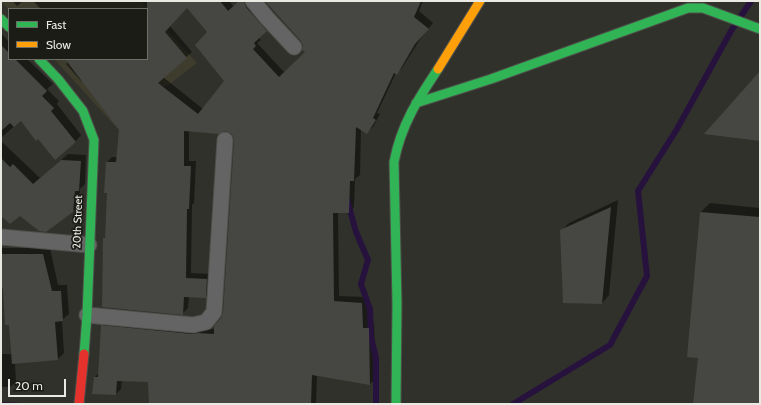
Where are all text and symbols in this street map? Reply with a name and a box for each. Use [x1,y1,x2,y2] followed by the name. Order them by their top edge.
[8,8,148,60] legend
[46,17,66,32] text: Fast
[46,37,71,52] text: Slow
[70,195,86,249] street label: 20th Street
[10,371,68,397] scale bar
[15,378,43,393] text: 20 m

